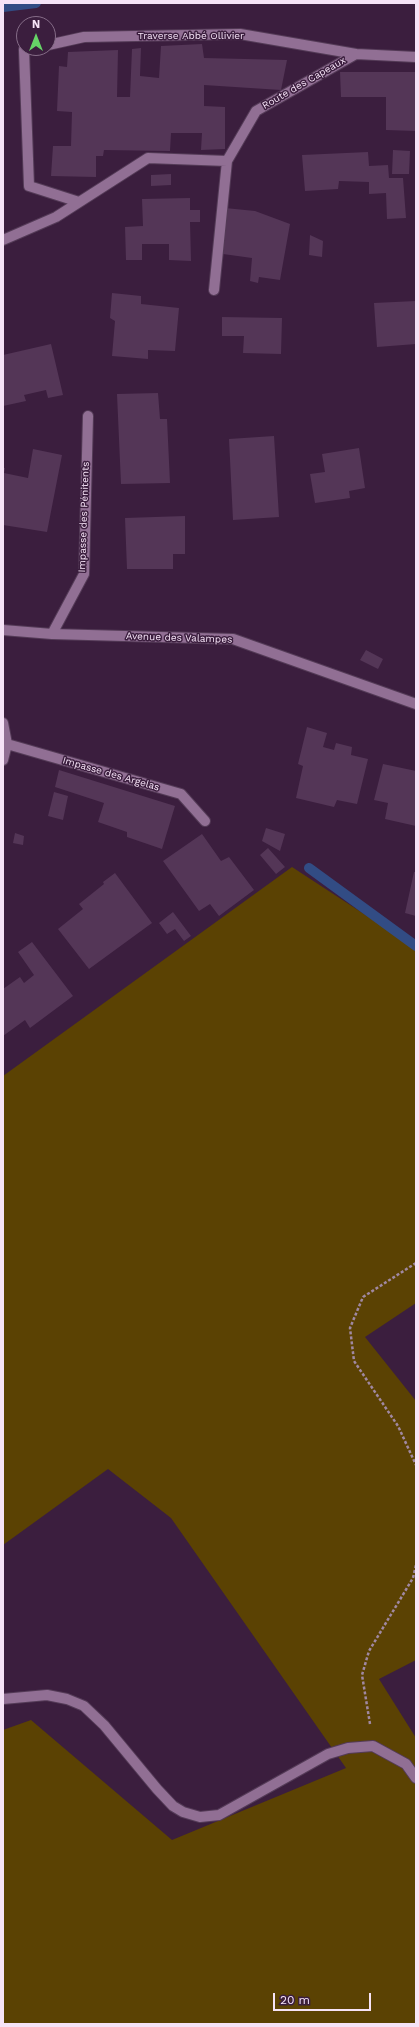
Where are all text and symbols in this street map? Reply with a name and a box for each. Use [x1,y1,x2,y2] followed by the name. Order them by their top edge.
[16,16,56,56] north arrow
[32,18,40,31] text: N
[138,30,244,42] street label: Traverse Abbé Ollivier
[260,54,348,112] street label: Route des Capeaux
[76,461,92,573] street label: Impasse des Pénitents
[126,630,232,646] street label: Avenue des Valampes
[61,754,161,794] street label: Impasse des Argelas
[275,1985,373,2011] scale bar
[280,1993,310,2007] text: 20 m

